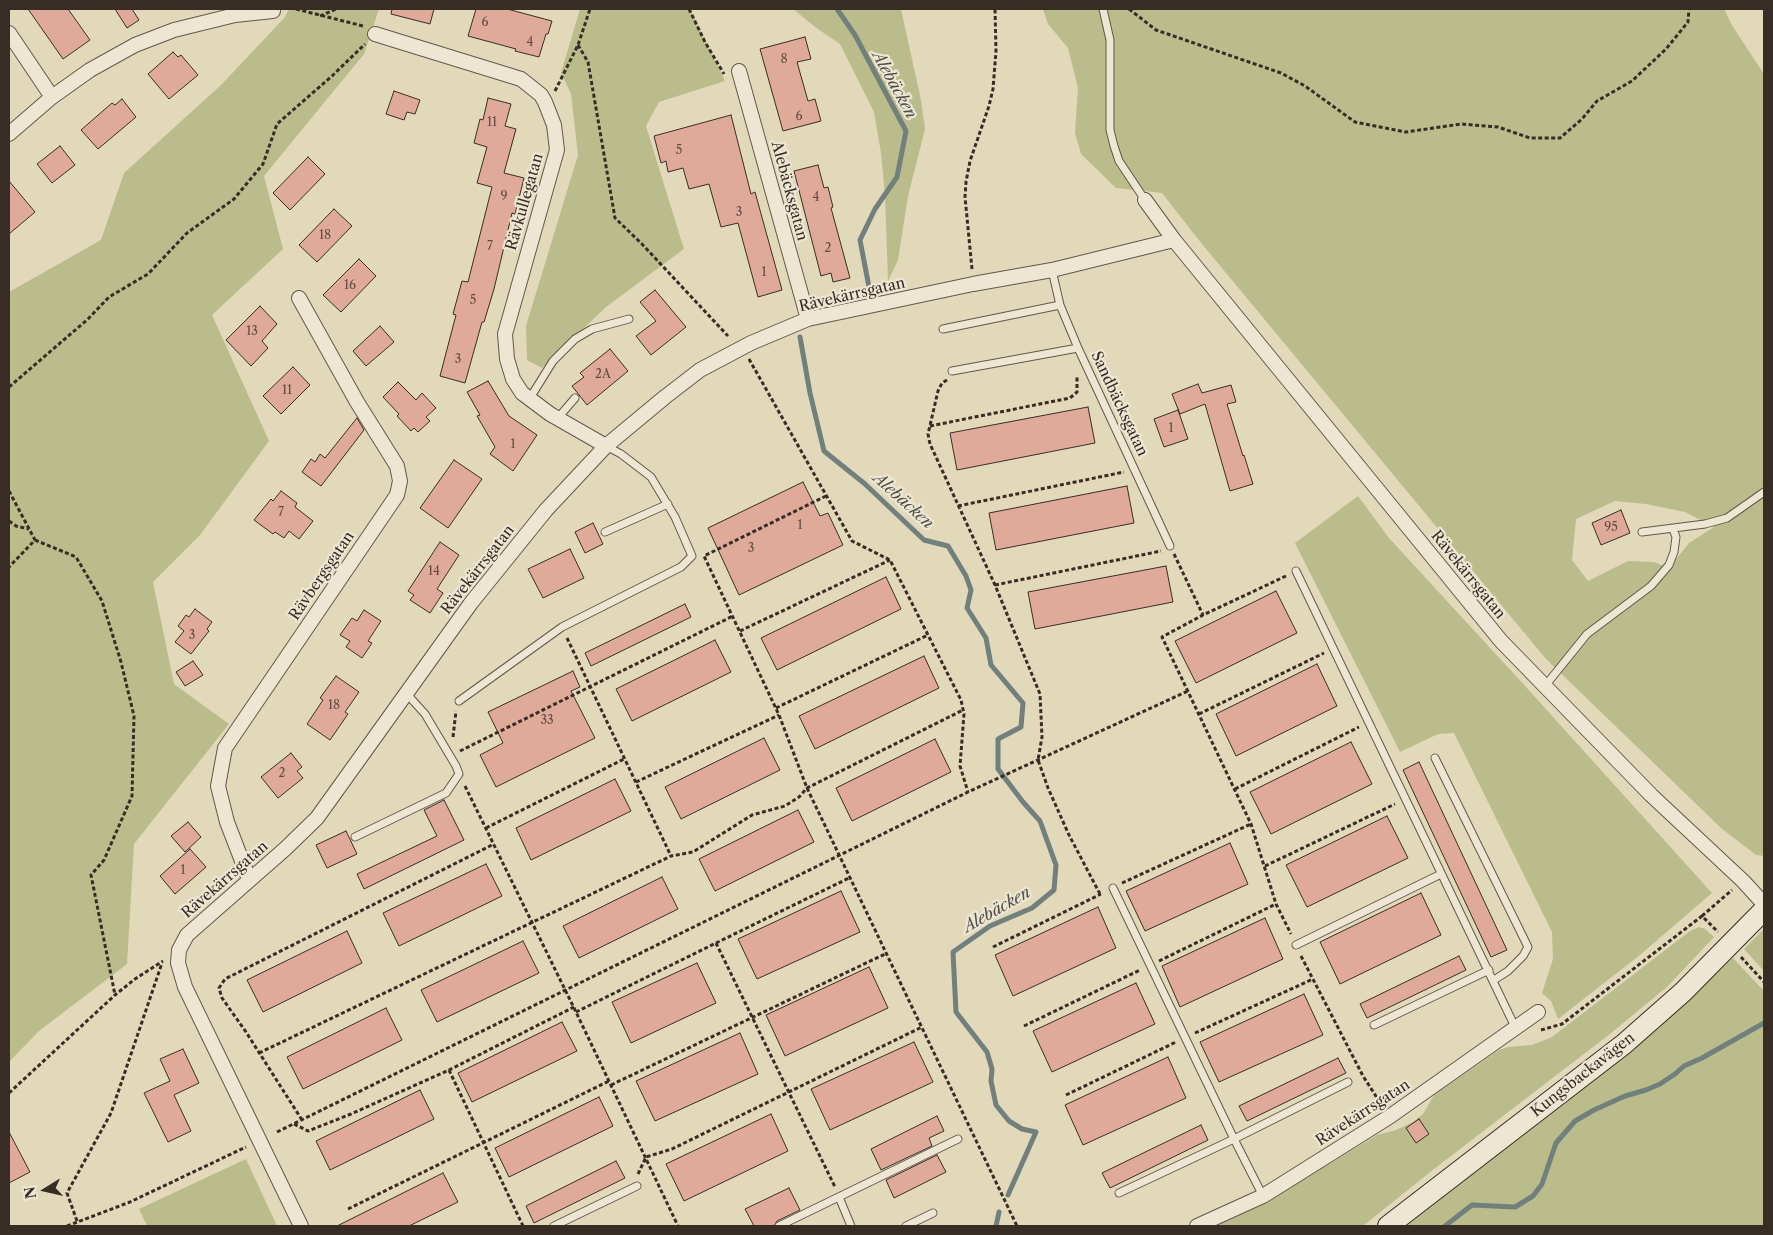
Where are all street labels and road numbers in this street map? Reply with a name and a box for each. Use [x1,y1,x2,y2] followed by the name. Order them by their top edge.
[767,139,811,243] street label: Alebäcksgatan
[503,151,547,253] street label: Rävkullegatan
[797,274,907,316] street label: Rävekärrsgatan
[1087,349,1151,459] street label: Sandbäcksgatan
[438,522,518,618] street label: Rävekärrsgatan
[1427,527,1509,623] street label: Rävekärrsgatan
[286,528,358,624] street label: Rävbergsgatan
[178,838,272,922] street label: Rävekärrsgatan
[1528,1029,1638,1121] street label: Kungsbackavägen
[1313,1076,1413,1150] street label: Rävekärrsgatan

